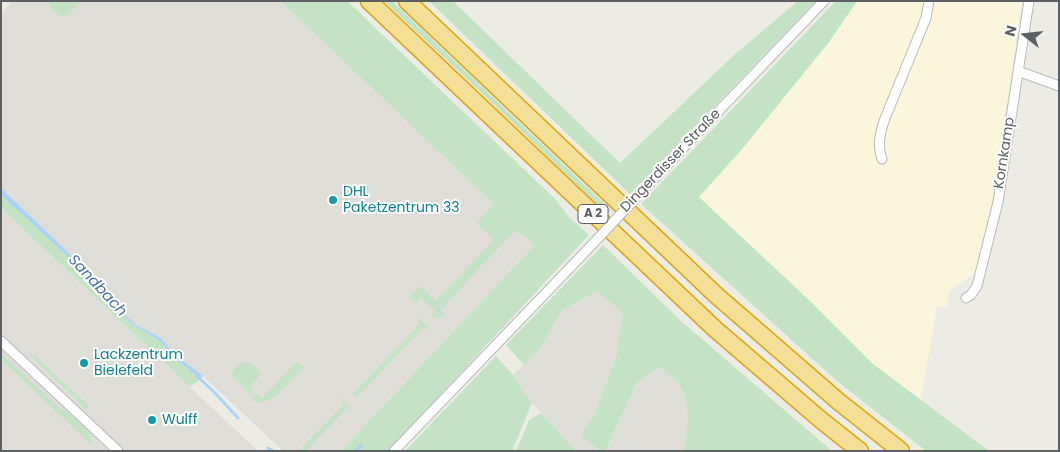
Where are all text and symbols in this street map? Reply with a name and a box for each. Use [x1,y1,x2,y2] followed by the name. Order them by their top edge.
[1000,10,1050,60] north arrow
[1000,23,1022,39] text: N
[617,106,725,216] street label: Dingerdisser Straße
[991,116,1019,190] street label: Kornkamp
[343,184,459,216] place label: DHL Paketzentrum 33
[327,194,339,206] marker: DHL Paketzentrum 33
[578,204,608,223] road number: A 2
[64,251,130,321] water label: Sandbach
[94,347,183,380] place label: Lackzentrum Bielefeld
[78,357,90,369] marker: Lackzentrum Bielefeld
[162,412,197,428] place label: Wulff
[146,414,158,426] marker: Wulff

